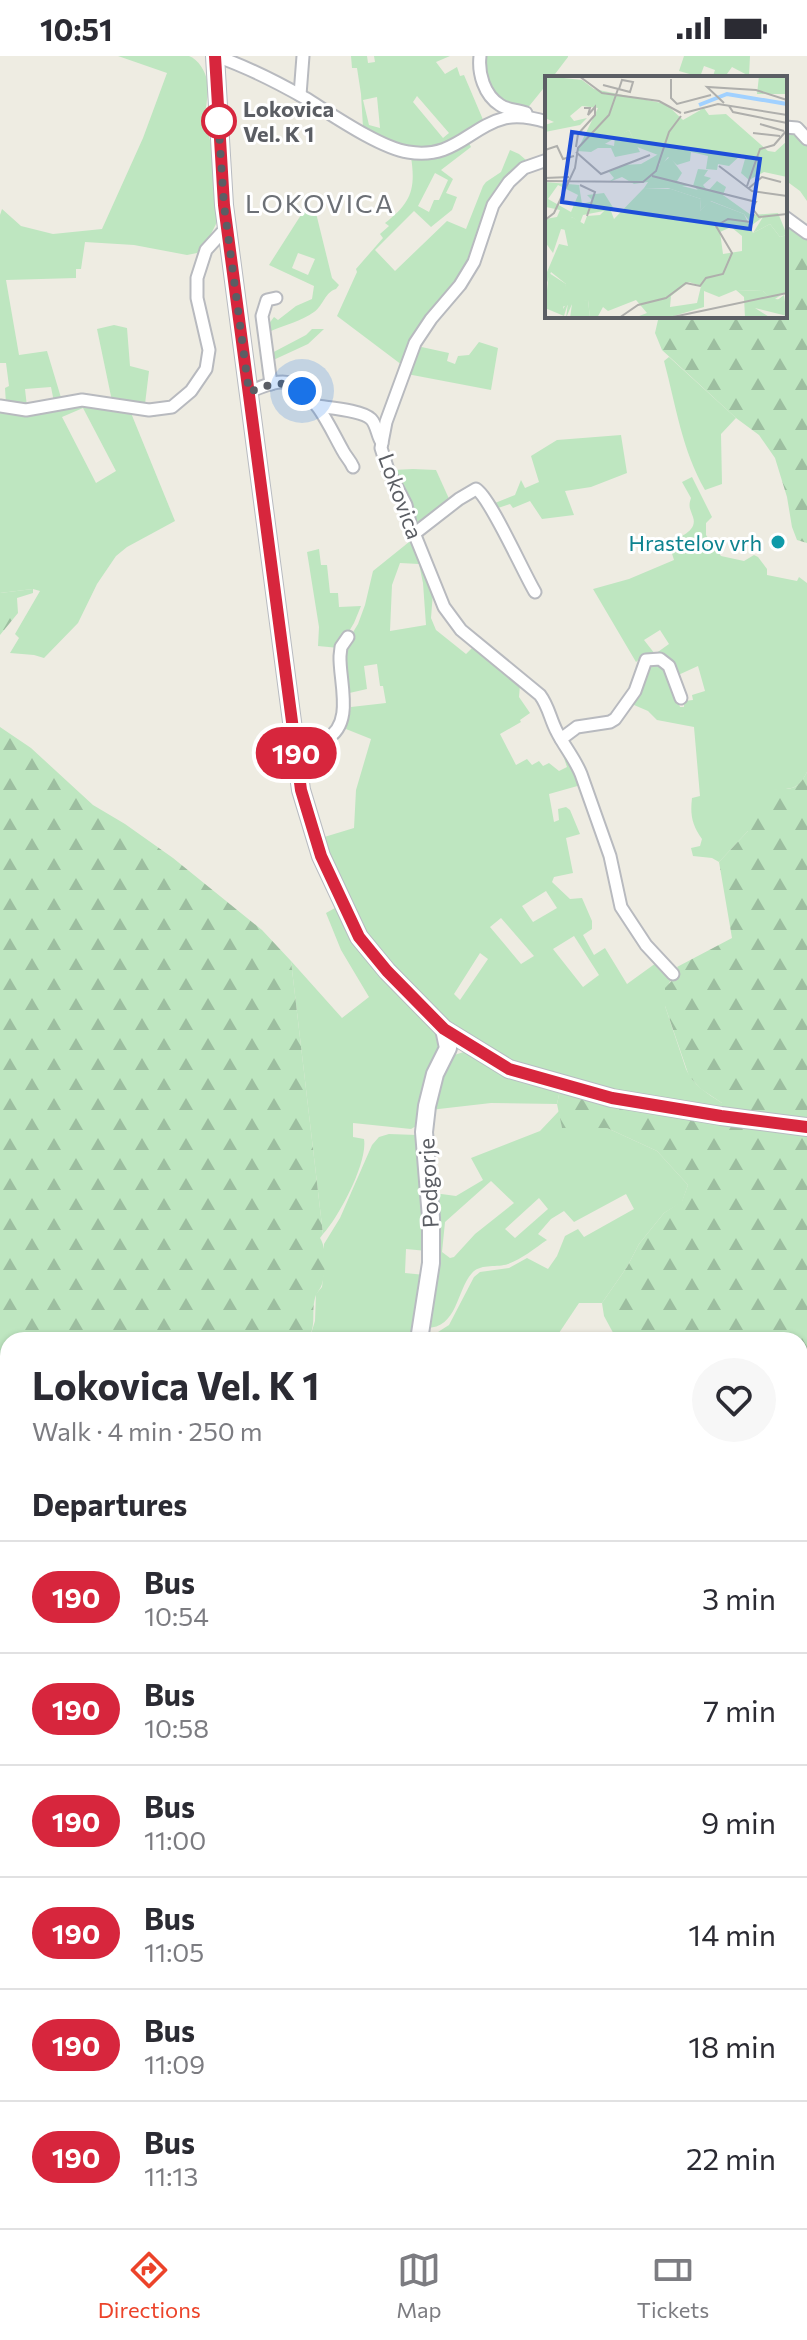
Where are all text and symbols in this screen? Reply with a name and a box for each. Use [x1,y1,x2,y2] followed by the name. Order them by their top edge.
[40,10,113,47] text: 10:51
[545,76,787,318] inset map
[243,95,334,147] place label: Lokovica Vel. K 1
[202,104,236,138] marker: Lokovica Vel. K 1
[245,187,395,218] district label: LOKOVICA
[282,371,322,411] your location
[373,449,429,543] street label: Lokovica
[628,529,762,556] place label: Hrastelov vrh
[769,533,787,551] marker: Hrastelov vrh
[250,727,342,779] line badge: 190
[272,736,320,770] text: 190
[412,1137,444,1229] street label: Podgorje
[692,1358,776,1442] button: heart
[32,1361,319,1408] text: Lokovica Vel. K 1
[32,1415,262,1446] text: Walk · 4 min · 250 m
[32,1485,187,1522] text: Departures
[144,1563,195,1600] text: Bus
[702,1579,776,1616] text: 3 min
[52,1580,100,1614] text: 190
[144,1600,209,1631] text: 10:54
[144,1675,195,1712] text: Bus
[703,1691,776,1728] text: 7 min
[52,1692,100,1726] text: 190
[144,1712,209,1743] text: 10:58
[144,1787,195,1824] text: Bus
[701,1803,776,1840] text: 9 min
[52,1804,100,1838] text: 190
[144,1824,206,1855] text: 11:00
[144,1899,195,1936] text: Bus
[688,1915,776,1952] text: 14 min
[52,1916,100,1950] text: 190
[144,1936,204,1967] text: 11:05
[144,2011,195,2048] text: Bus
[688,2027,776,2064] text: 18 min
[52,2028,100,2062] text: 190
[144,2048,205,2079] text: 11:09
[144,2123,195,2160] text: Bus
[686,2139,776,2176] text: 22 min
[52,2140,100,2174] text: 190
[144,2160,198,2191] text: 11:13
[98,2248,201,2323] tab: Directions
[396,2248,442,2323] tab: Map
[637,2248,709,2323] tab: Tickets

